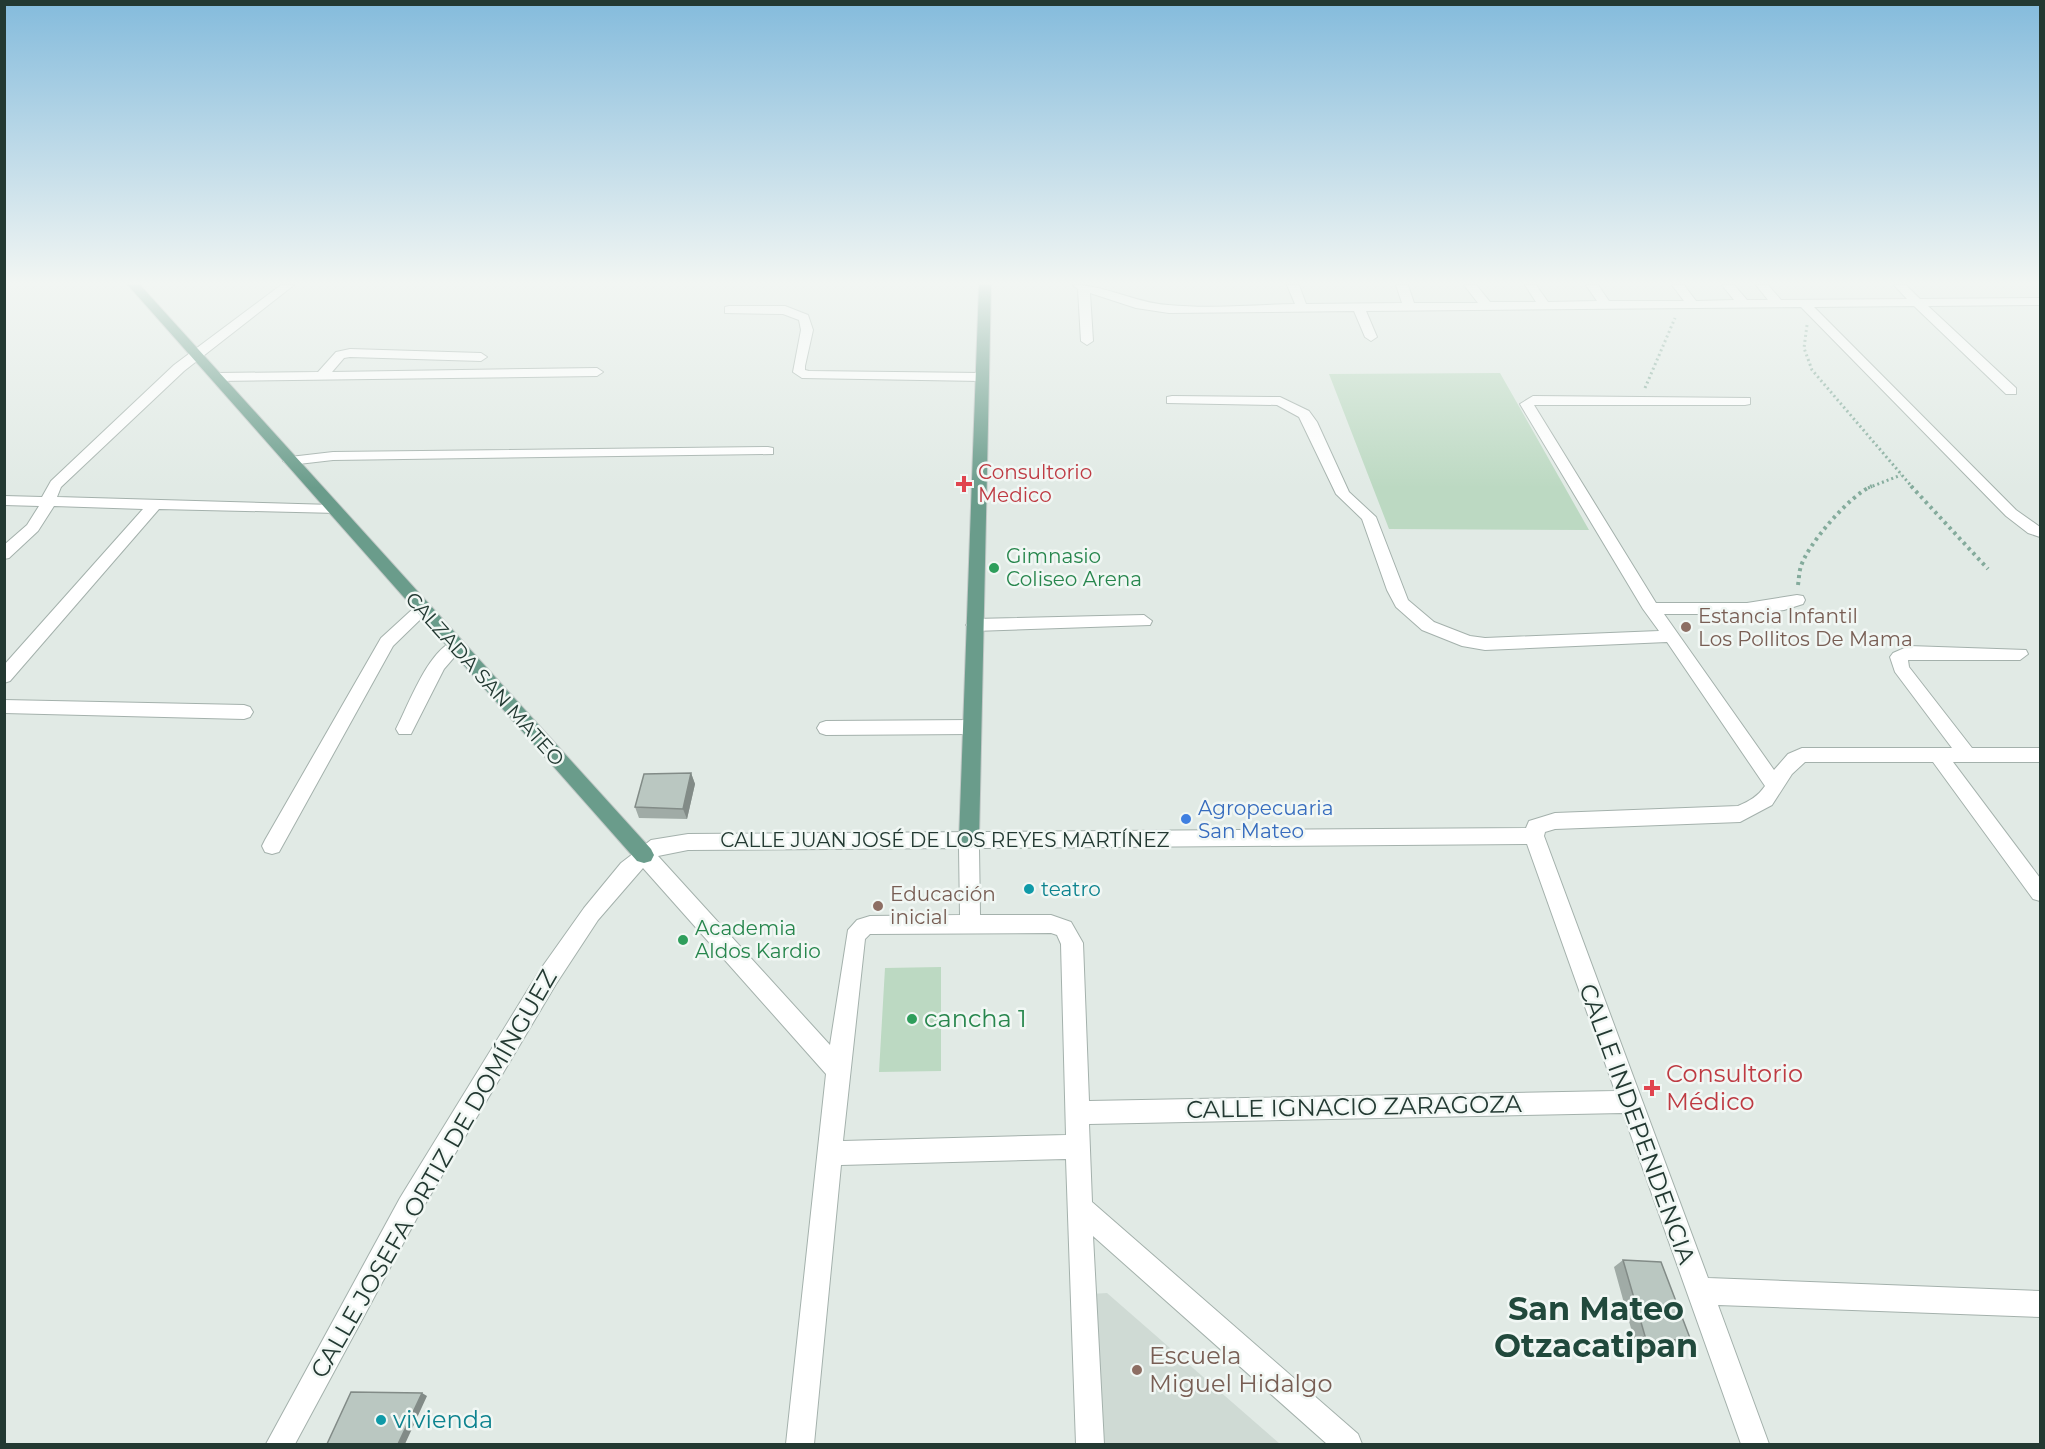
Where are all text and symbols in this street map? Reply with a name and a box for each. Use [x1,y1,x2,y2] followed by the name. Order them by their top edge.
[978,460,1092,507] place label: Consultorio Medico
[955,475,973,493] marker: Consultorio Medico
[1006,544,1142,591] place label: Gimnasio Coliseo Arena
[987,561,1001,575] marker: Gimnasio Coliseo Arena
[401,587,569,771] street label: CALZADA SAN MATEO
[1698,604,1913,651] place label: Estancia Infantil Los Pollitos De Mama
[1679,620,1693,634] marker: Estancia Infantil Los Pollitos De Mama
[1198,796,1333,843] place label: Agropecuaria San Mateo
[1179,812,1193,826] marker: Agropecuaria San Mateo
[720,828,1170,852] street label: CALLE JUAN JOSÉ DE LOS REYES MARTÍNEZ
[1041,877,1101,901] place label: teatro
[890,882,996,929] place label: Educación inicial
[1022,882,1036,896] marker: teatro
[871,899,885,913] marker: Educación inicial
[695,916,821,963] place label: Academia Aldos Kardio
[676,933,690,947] marker: Academia Aldos Kardio
[304,964,563,1383] street label: CALLE JOSEFA ORTIZ DE DOMÍNGUEZ
[1573,980,1702,1269] street label: CALLE INDEPENDENCIA
[924,1004,1027,1033] place label: cancha 1
[905,1012,919,1026] marker: cancha 1
[1666,1059,1803,1116] place label: Consultorio Médico
[1643,1079,1661,1097] marker: Consultorio Médico
[1186,1089,1523,1124] street label: CALLE IGNACIO ZARAGOZA
[1494,1289,1698,1365] district label: San Mateo Otzacatipan
[1149,1341,1333,1398] place label: Escuela Miguel Hidalgo
[1130,1363,1144,1377] marker: Escuela Miguel Hidalgo
[393,1405,493,1434] place label: vivienda
[374,1413,388,1427] marker: vivienda

